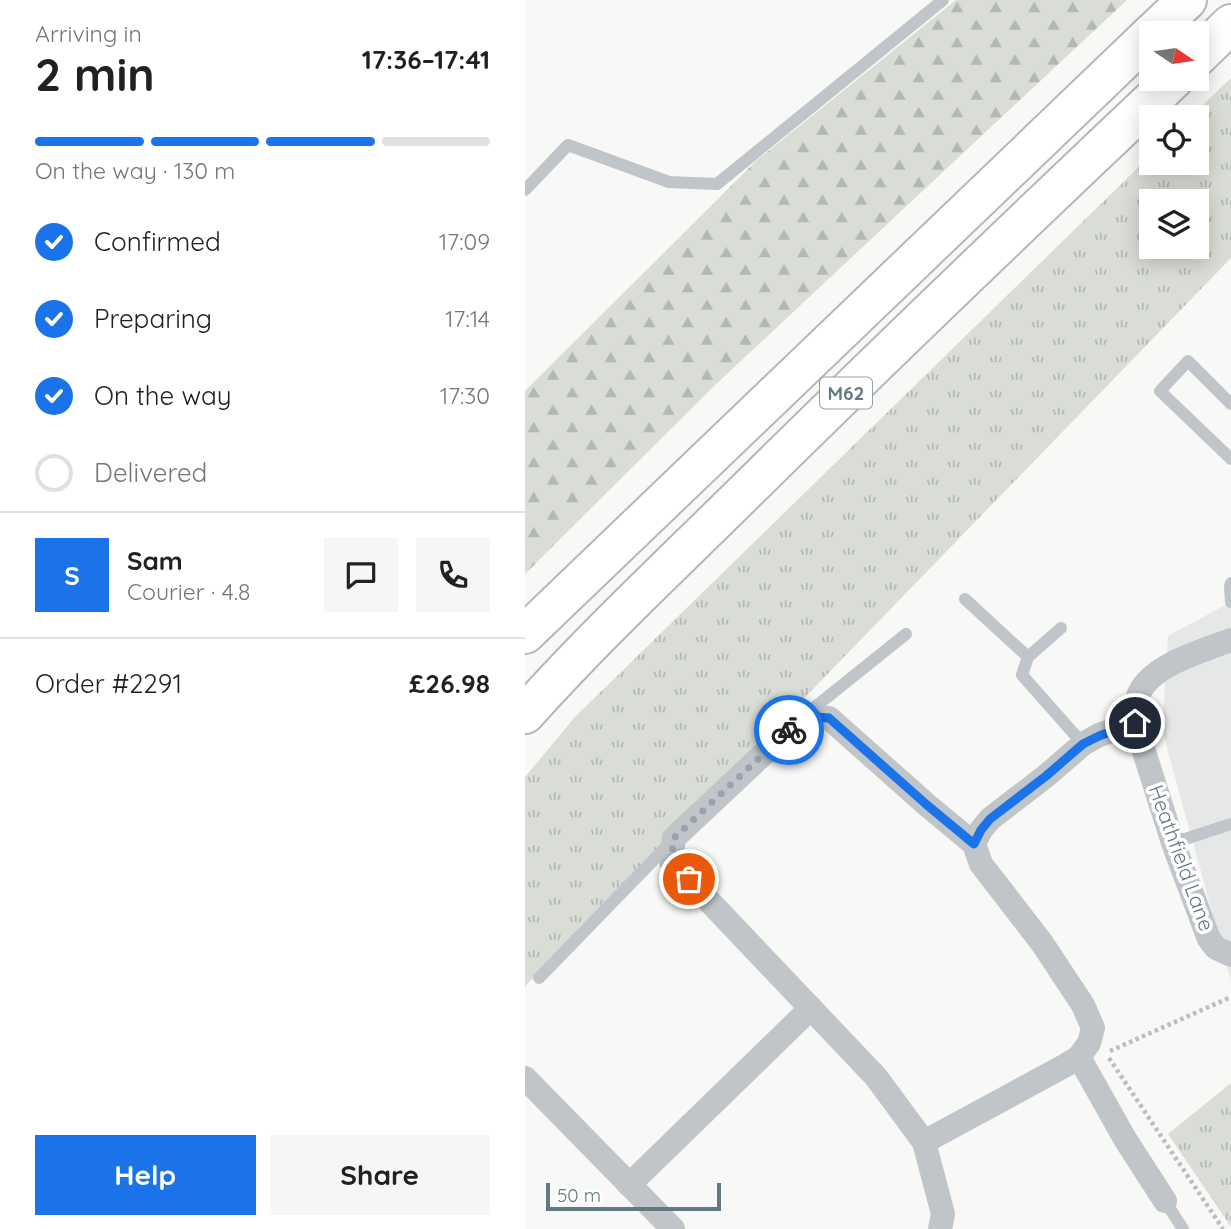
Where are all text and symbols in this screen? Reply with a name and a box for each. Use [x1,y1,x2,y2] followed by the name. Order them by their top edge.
[35,19,142,48] text: Arriving in
[1139,21,1209,91] north arrow
[1139,21,1209,259] map controls
[362,43,490,76] text: 17:36–17:41
[35,45,155,103] text: 2 min
[1139,105,1209,175] button: locate
[35,156,235,185] text: On the way · 130 m
[1139,189,1209,259] button: layers
[35,223,73,261] icon: check
[94,225,221,258] text: Confirmed
[439,227,490,256] text: 17:09
[35,300,73,338] icon: check
[94,302,212,335] text: Preparing
[445,304,490,333] text: 17:14
[35,377,73,415] icon: check
[820,378,872,408] road number: M62
[94,379,232,412] text: On the way
[440,381,490,410] text: 17:30
[94,456,207,489] text: Delivered
[324,538,398,612] button: chat
[416,538,490,612] button: phone
[127,544,183,577] text: Sam
[64,559,80,592] text: S
[127,577,250,606] text: Courier · 4.8
[35,667,182,700] text: Order #2291
[409,667,490,700] text: £26.98
[1105,693,1165,753] pin
[754,695,824,765] courier
[1116,704,1154,742] icon: home
[770,711,808,749] icon: bike
[1143,781,1220,934] street label: Heathfield Lane
[659,849,719,909] pin
[670,860,708,898] icon: bag
[35,1135,256,1215] button: Help
[270,1135,490,1215] button: Share
[546,1180,721,1212] scale bar
[557,1183,601,1207] text: 50 m

